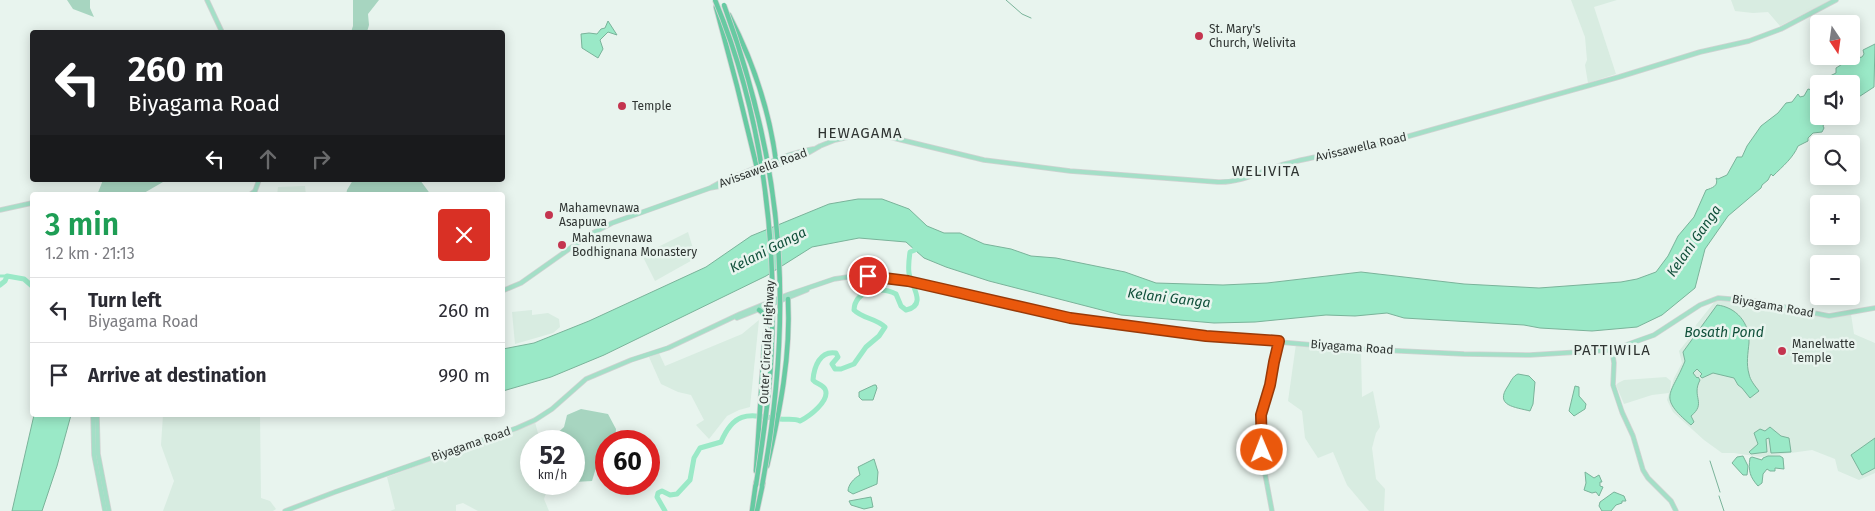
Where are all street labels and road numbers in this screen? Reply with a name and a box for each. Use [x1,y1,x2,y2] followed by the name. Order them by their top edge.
[1314,130,1408,164] street label: Avissawella Road
[717,145,809,191] street label: Avissawella Road
[757,280,777,404] street label: Outer Circular Highway
[1731,292,1815,320] street label: Biyagama Road
[1310,337,1394,357] street label: Biyagama Road
[429,424,513,464] street label: Biyagama Road

